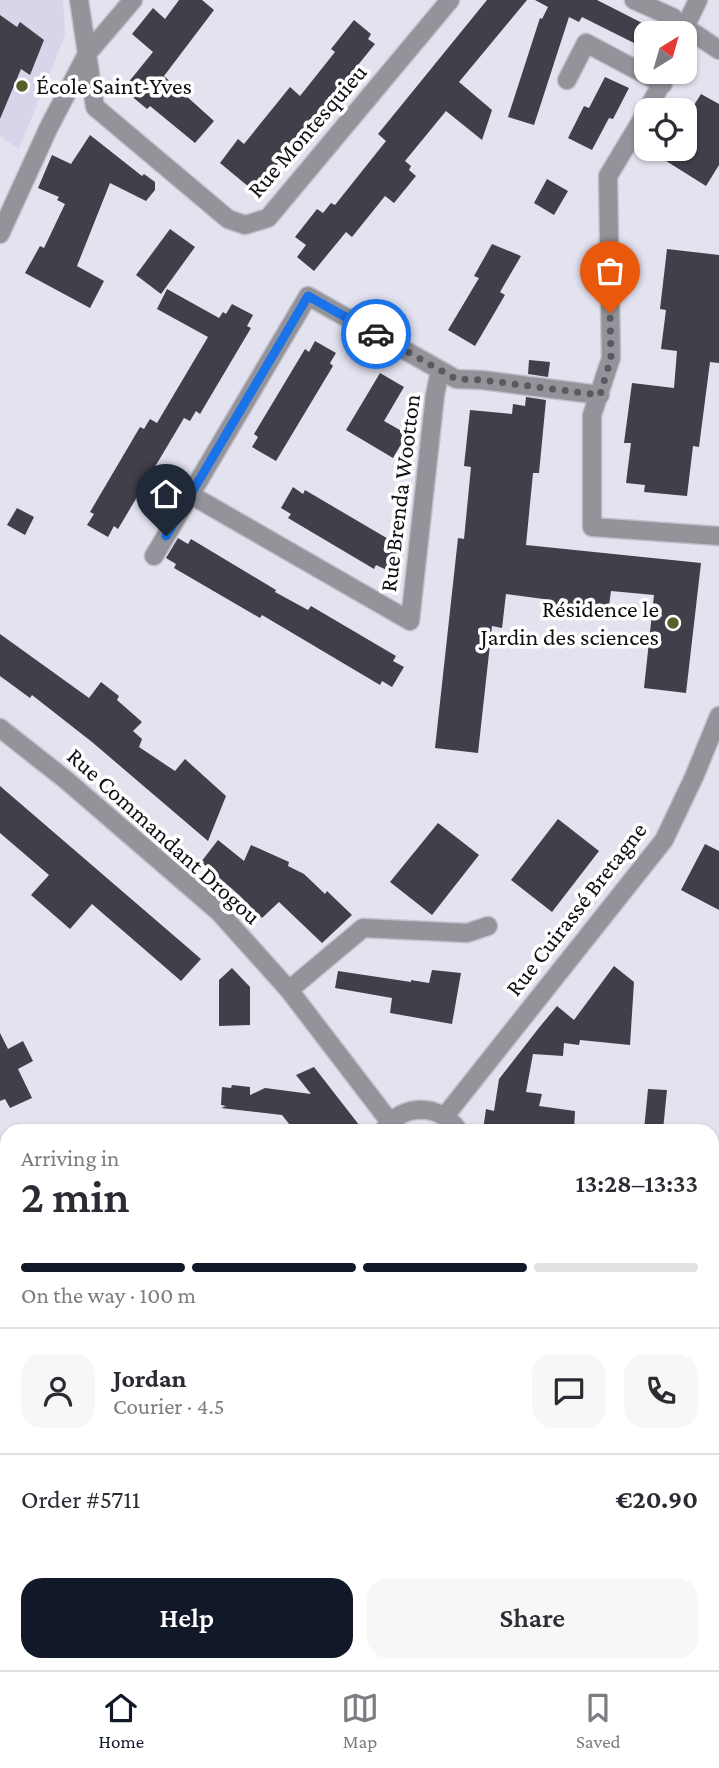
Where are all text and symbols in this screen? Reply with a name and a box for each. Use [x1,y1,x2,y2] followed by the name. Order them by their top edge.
[634,21,696,84] north arrow
[634,21,697,161] map controls
[241,58,372,203] street label: Rue Montesquieu
[36,72,192,99] place label: École Saint-Yves
[14,78,30,94] marker: École Saint-Yves
[634,98,697,161] button: locate
[580,241,640,313] pin
[591,252,629,290] icon: bag
[341,299,411,369] courier
[357,315,395,353] icon: car
[374,392,425,593] street label: Rue Brenda Wootton
[136,464,196,536] pin
[147,475,185,513] icon: home
[478,595,659,650] place label: Résidence le Jardin des sciences
[665,615,681,631] marker: Résidence le Jardin des sciences
[62,742,267,930] street label: Rue Commandant Drogou
[500,817,652,1001] street label: Rue Cuirassé Bretagne
[21,1145,119,1171] text: Arriving in
[576,1169,698,1198] text: 13:28–13:33
[21,1171,129,1222] text: 2 min
[21,1282,196,1308] text: On the way · 100 m
[21,1354,95,1428] button: person
[532,1354,606,1428] button: chat
[624,1354,698,1428] button: phone
[113,1364,187,1393] text: Jordan
[113,1393,225,1419] text: Courier · 4.5
[21,1485,140,1514] text: Order #5711
[616,1485,698,1514] text: €20.90
[21,1578,353,1658] button: Help
[367,1578,698,1658] button: Share
[98,1689,144,1752] tab: Home
[341,1689,379,1752] tab: Map
[576,1689,621,1752] tab: Saved

